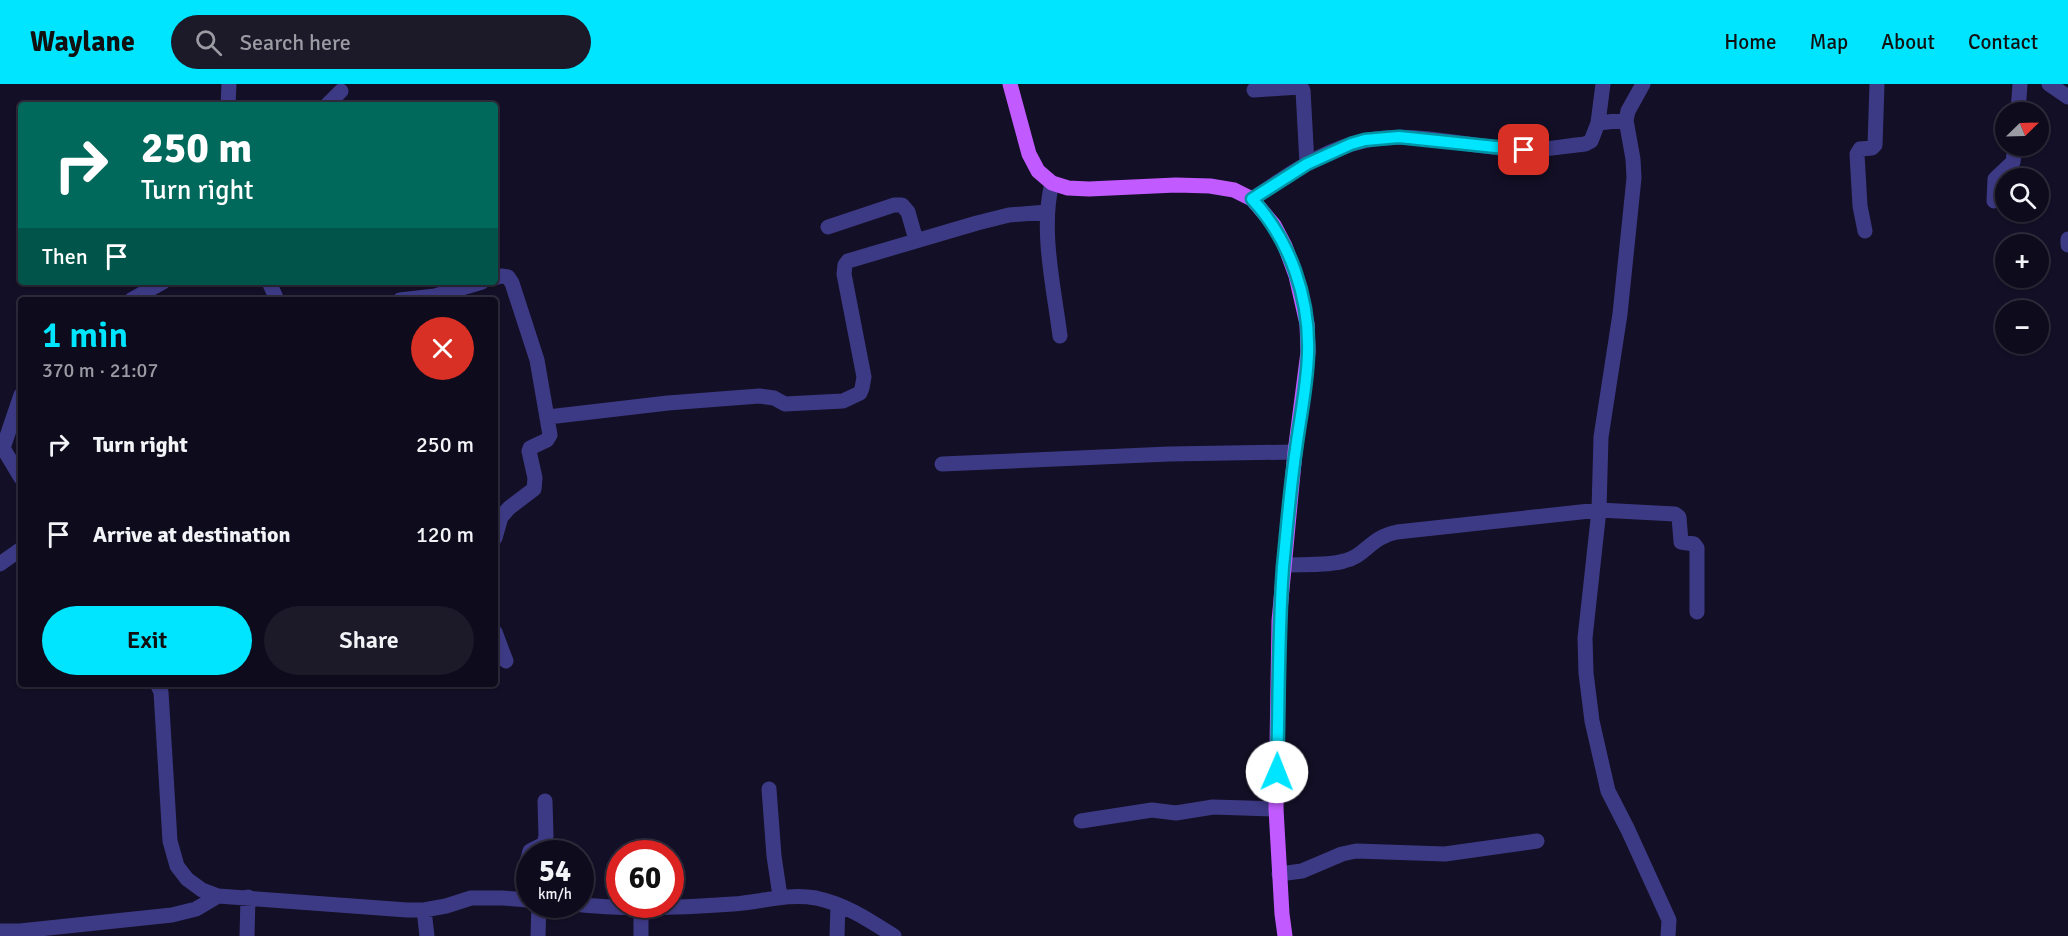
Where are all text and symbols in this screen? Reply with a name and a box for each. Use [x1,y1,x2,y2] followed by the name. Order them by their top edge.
[171,15,591,69] search box
[30,25,135,59] text: Waylane
[192,26,225,59] icon: search
[240,29,351,56] text: Search here
[1724,29,1777,55] text: Home
[1810,29,1848,55] text: Map
[1881,29,1935,55] text: About
[1968,29,2038,55] text: Contact
[1995,102,2049,156] north arrow
[1995,102,2049,354] map controls
[141,123,252,174] text: 250 m
[1498,124,1549,175] pin
[42,126,120,204] icon: right
[1507,133,1540,166] icon: arrive
[1995,168,2049,222] button: search
[141,174,254,207] text: Turn right
[1995,234,2049,288] button: +
[100,240,133,273] icon: arrive
[42,243,88,270] text: Then
[1995,300,2049,354] button: −
[42,313,128,358] text: 1 min
[411,317,474,380] button: close
[42,358,158,383] text: 370 m · 21:07
[42,428,75,461] icon: right
[93,431,188,458] text: Turn right
[416,431,474,458] text: 250 m
[42,518,75,551] icon: arrive
[93,521,290,548] text: Arrive at destination
[416,521,474,548] text: 120 m
[42,606,252,675] button: Exit
[264,606,474,675] button: Share
[1245,740,1309,804] position arrow
[606,840,684,918] speed limit sign: 60
[539,853,571,890] text: 54
[538,885,572,903] text: km/h

